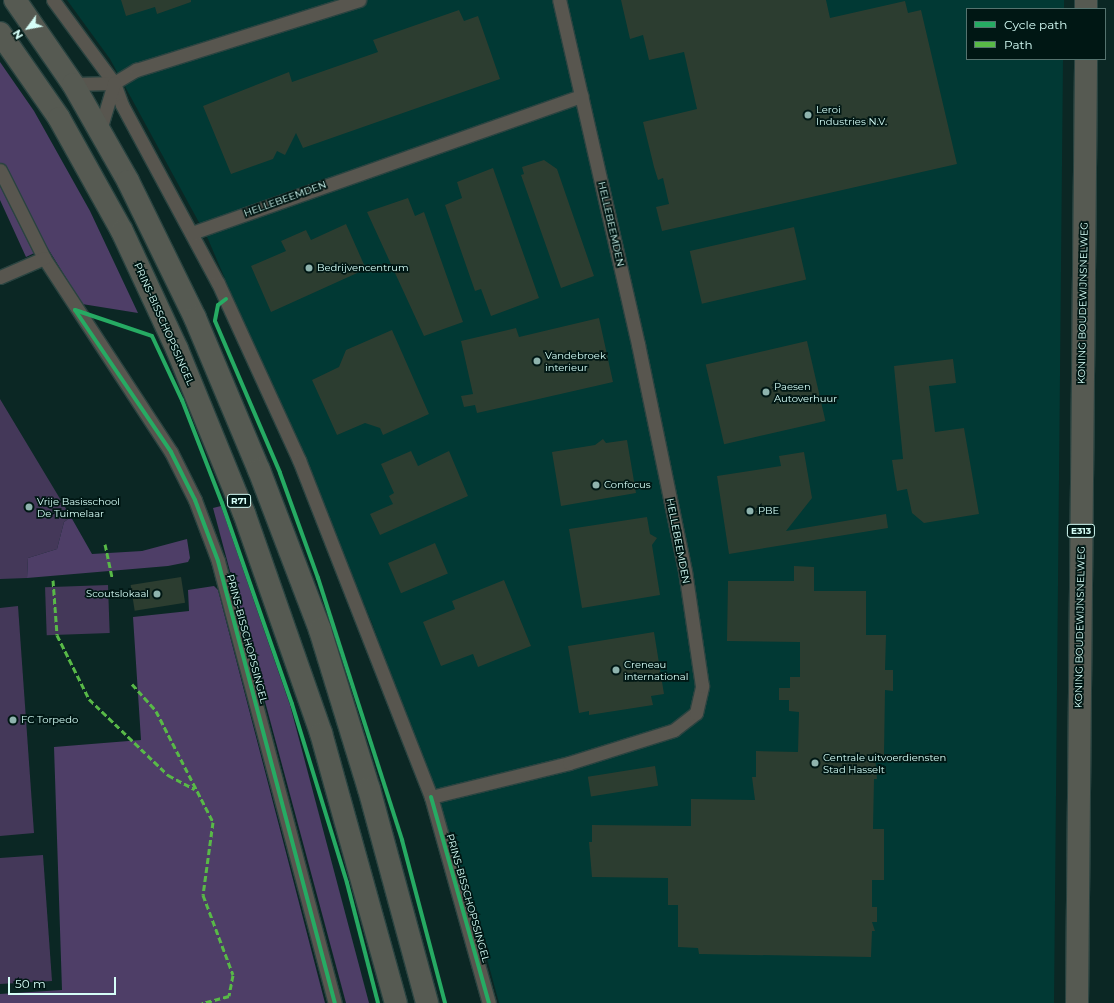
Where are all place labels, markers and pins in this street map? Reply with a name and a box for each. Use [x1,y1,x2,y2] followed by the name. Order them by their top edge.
[816,103,887,126] place label: Leroi Industries N.V.
[803,110,813,120] marker: Leroi Industries N.V.
[317,262,409,274] place label: Bedrijvencentrum
[304,263,314,273] marker: Bedrijvencentrum
[545,349,606,372] place label: Vandebroek interieur
[532,356,542,366] marker: Vandebroek interieur
[774,380,837,404] place label: Paesen Autoverhuur
[761,387,771,397] marker: Paesen Autoverhuur
[604,479,651,491] place label: Confocus
[591,480,601,490] marker: Confocus
[37,495,120,518] place label: Vrije Basisschool De Tuimelaar
[24,502,34,512] marker: Vrije Basisschool De Tuimelaar
[758,505,779,517] place label: PBE
[745,506,755,516] marker: PBE
[86,588,149,600] place label: Scoutslokaal
[152,589,162,599] marker: Scoutslokaal
[624,658,688,682] place label: Creneau international
[611,665,621,675] marker: Creneau international
[21,714,78,726] place label: FC Torpedo
[8,715,18,725] marker: FC Torpedo
[823,751,946,774] place label: Centrale uitvoerdiensten Stad Hasselt
[810,758,820,768] marker: Centrale uitvoerdiensten Stad Hasselt

